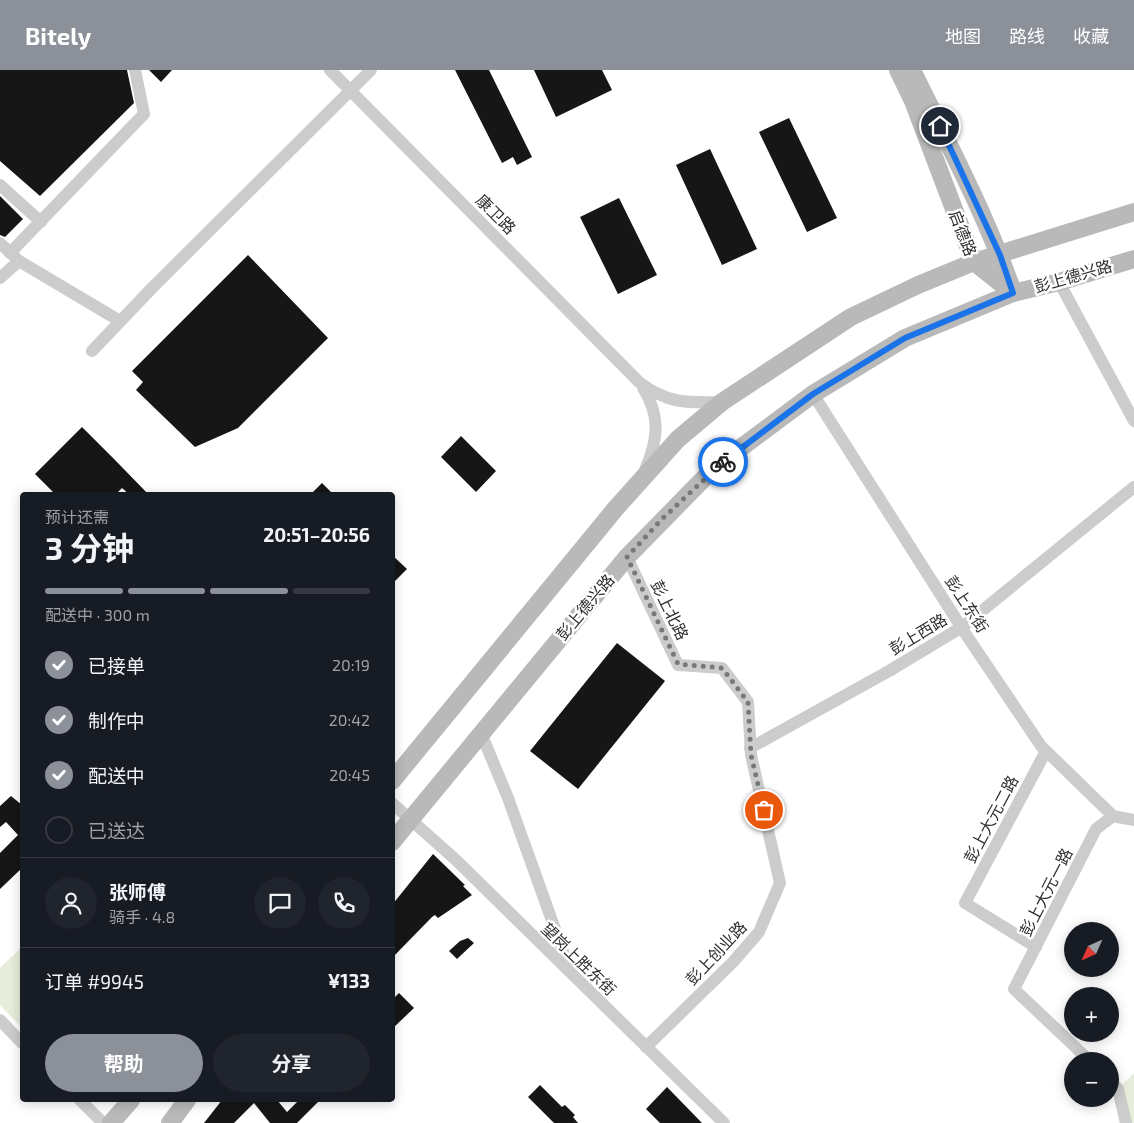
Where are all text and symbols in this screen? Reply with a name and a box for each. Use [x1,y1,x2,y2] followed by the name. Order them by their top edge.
[25,21,91,50] text: Bitely
[945,25,981,47] text: 地图
[1009,25,1045,47] text: 路线
[1073,25,1109,47] text: 收藏
[919,105,961,147] pin
[926,112,954,140] icon: home
[473,190,520,237] street label: 康卫路
[946,207,981,259] street label: 启德路
[1032,255,1114,296] street label: 彭上德兴路
[698,437,748,487] courier
[709,448,737,476] icon: bike
[45,507,109,526] text: 预计还需
[263,523,370,546] text: 20:51–20:56
[45,528,134,566] text: 3 分钟
[552,570,618,643] street label: 彭上德兴路
[942,572,993,636] street label: 彭上东街
[648,577,693,643] street label: 彭上北路
[45,605,150,624] text: 配送中 · 300 m
[885,609,950,658] street label: 彭上西路
[45,651,73,679] icon: check
[88,654,145,677] text: 已接单
[332,655,370,674] text: 20:19
[45,706,73,734] icon: check
[88,709,145,732] text: 制作中
[329,710,370,729] text: 20:42
[45,761,73,789] icon: check
[88,764,145,787] text: 配送中
[329,765,370,784] text: 20:45
[960,772,1021,866] street label: 彭上大元二路
[743,789,785,831] pin
[750,796,778,824] icon: bag
[88,819,145,842] text: 已送达
[1015,845,1076,939] street label: 彭上大元一路
[45,877,97,929] button: person
[254,877,306,929] button: chat
[318,877,370,929] button: phone
[109,880,166,903] text: 张师傅
[109,907,175,926] text: 骑手 · 4.8
[681,917,750,988] street label: 彭上创业路
[538,918,620,999] street label: 望岗上胜东街
[1064,922,1119,978] north arrow
[1064,922,1119,1107] map controls
[328,969,370,992] text: ¥133
[45,970,144,993] text: 订单 #9945
[1064,987,1119,1042] button: +
[45,1034,203,1092] button: 帮助
[213,1034,370,1092] button: 分享
[1064,1052,1119,1107] button: −

